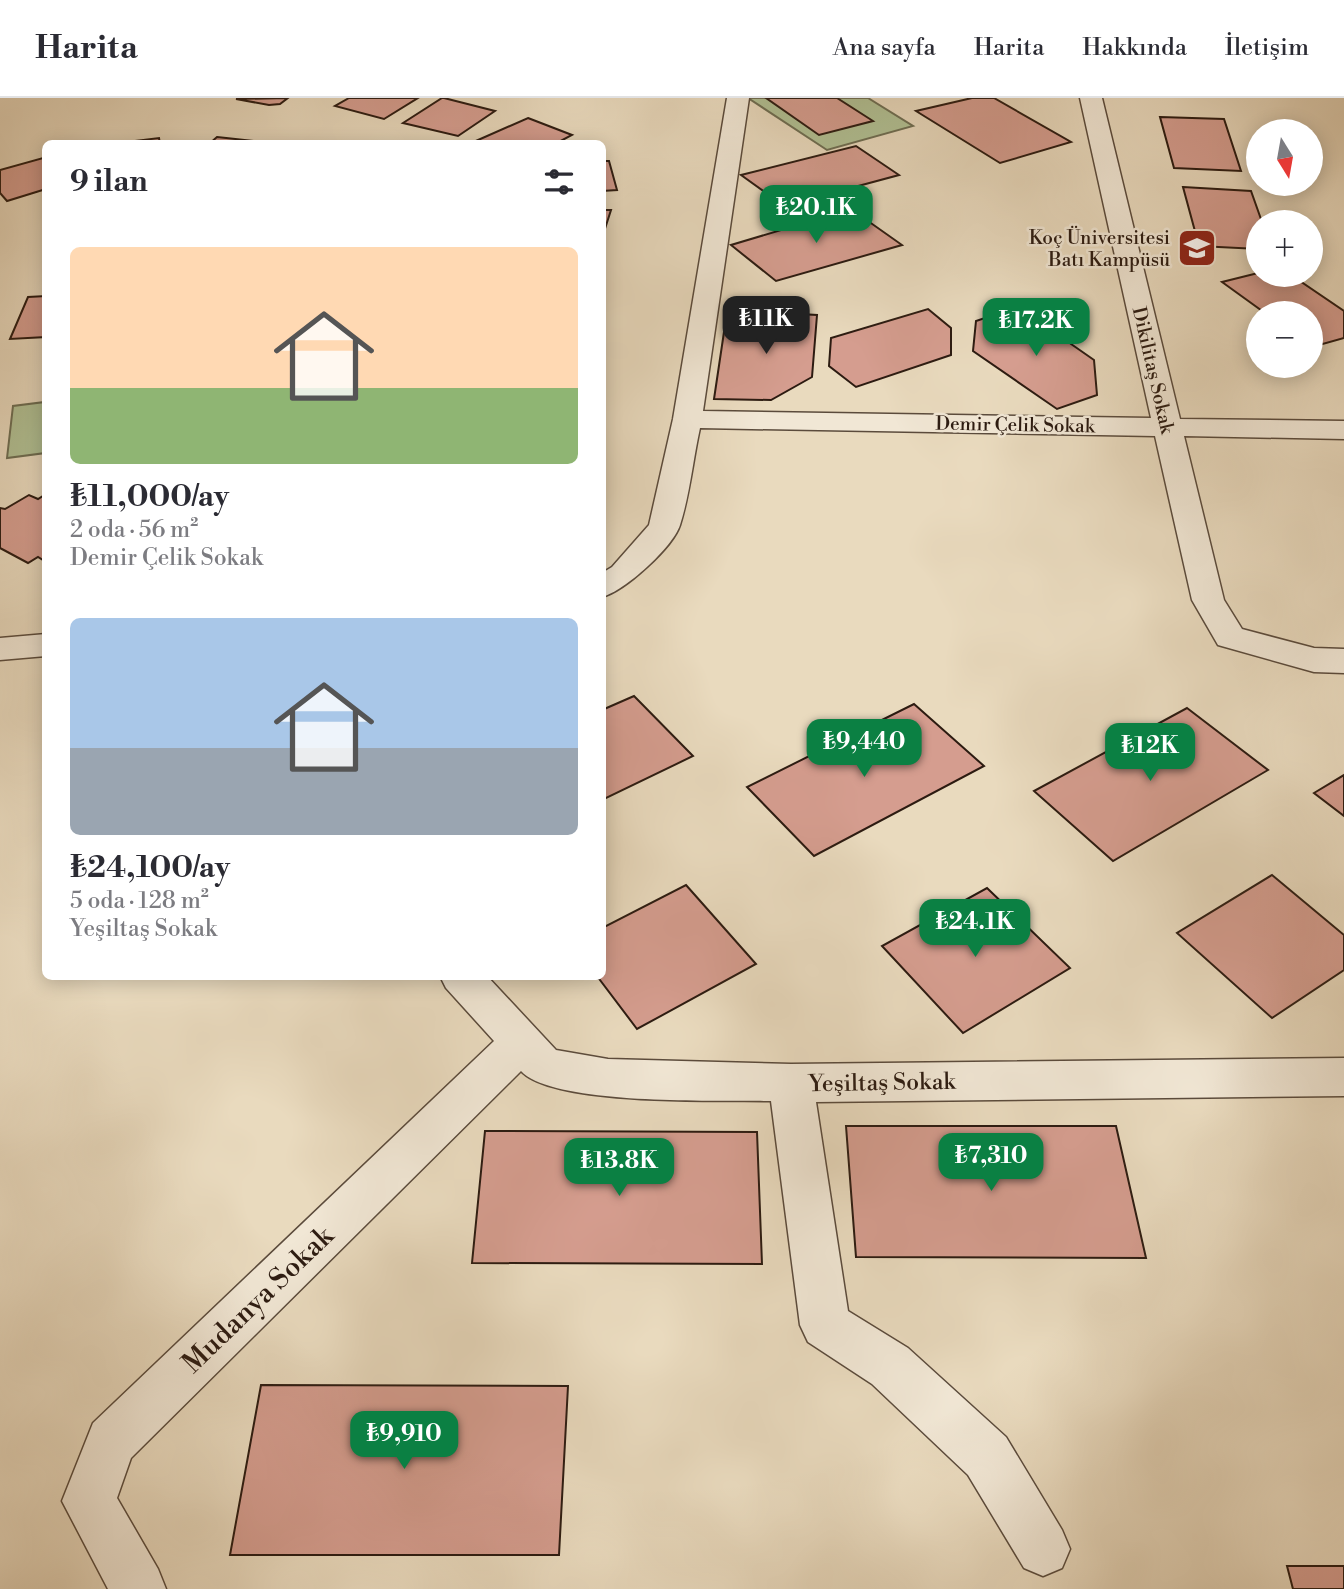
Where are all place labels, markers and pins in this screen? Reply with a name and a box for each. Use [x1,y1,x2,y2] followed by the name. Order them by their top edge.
[759,186,873,245] pin: ₺20.1K
[1029,225,1170,272] place label: Koç Üniversitesi Batı Kampüsü
[1176,227,1218,269] school or university icon: Koç Üniversitesi Batı Kampüsü
[725,296,807,356] pin: ₺11K
[979,299,1093,358] pin: ₺17.2K
[807,720,921,779] pin: ₺9,440
[1109,724,1191,783] pin: ₺12K
[918,900,1032,959] pin: ₺24.1K
[934,1134,1048,1193] pin: ₺7,310
[562,1138,676,1198] pin: ₺13.8K
[347,1412,461,1471] pin: ₺9,910

